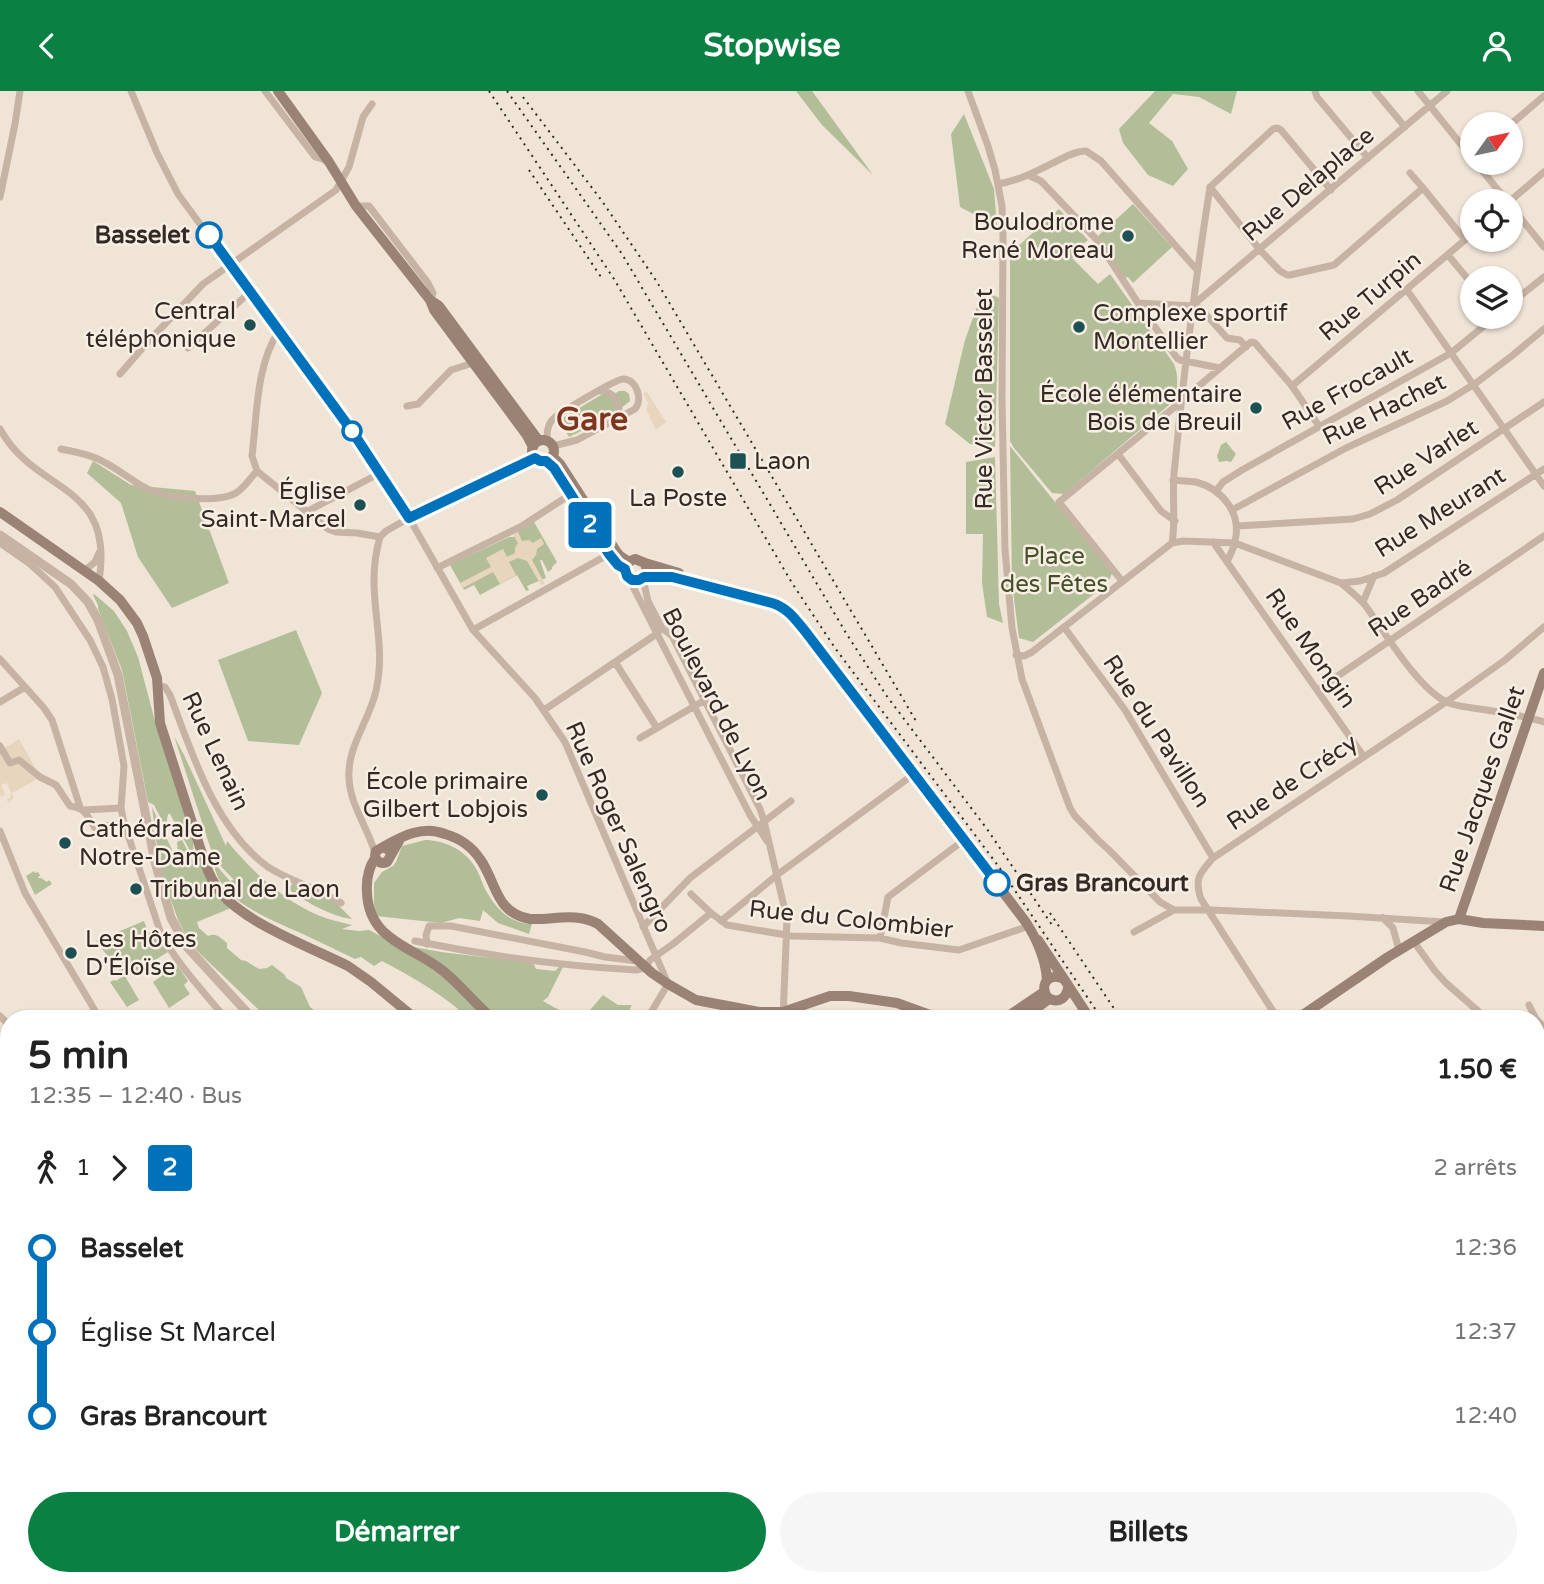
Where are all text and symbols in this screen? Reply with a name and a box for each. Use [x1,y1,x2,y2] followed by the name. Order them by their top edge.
[28,27,66,65] icon: back
[703,27,841,65] text: Stopwise
[1478,27,1516,65] icon: person
[1460,112,1522,175] north arrow
[1460,112,1523,329] map controls
[1237,121,1380,248] street label: Rue Delaplace
[1460,189,1523,252] button: locate
[961,208,1114,265] place label: Boulodrome René Moreau
[95,221,191,250] place label: Basselet
[196,222,222,248] marker: Basselet
[1120,228,1136,244] marker: Boulodrome René Moreau
[1313,245,1427,347] street label: Rue Turpin
[1460,266,1523,329] button: layers
[970,288,999,510] street label: Rue Victor Basselet
[86,297,236,354] place label: Central téléphonique
[1093,299,1289,356] place label: Complexe sportif Montellier
[242,317,258,333] marker: Central téléphonique
[1071,319,1087,335] marker: Complexe sportif Montellier
[1277,342,1418,437] street label: Rue Frocault
[1318,367,1450,452] street label: Rue Hachet
[1040,379,1242,437] place label: École élémentaire Bois de Breuil
[1248,400,1264,416] marker: École élémentaire Bois de Breuil
[556,401,628,439] district label: Gare
[1369,413,1484,502] street label: Rue Varlet
[342,421,362,441] unlabelled marker
[754,447,811,476] place label: Laon
[728,451,748,471] marker: Laon
[1370,461,1511,564] street label: Rue Meurant
[670,464,686,480] marker: La Poste
[201,476,346,534] place label: Église Saint-Marcel
[629,484,727,513] place label: La Poste
[352,497,368,513] marker: Église Saint-Marcel
[567,502,613,548] line badge: 2
[582,510,598,539] text: 2
[1000,542,1108,599] park label: Place des Fêtes
[1363,553,1478,644] street label: Rue Badré
[1259,583,1362,714] street label: Rue Mongin
[655,603,778,805] street label: Boulevard de Lyon
[1096,649,1217,813] street label: Rue du Pavillon
[1434,682,1531,896] street label: Rue Jacques Gallet
[175,687,256,815] street label: Rue Lenain
[559,717,678,937] street label: Rue Roger Salengro
[1222,728,1363,837] street label: Rue de Crécy
[363,766,528,824] place label: École primaire Gilbert Lobjois
[534,787,550,803] marker: École primaire Gilbert Lobjois
[79,815,221,872] place label: Cathédrale Notre-Dame
[57,835,73,851] marker: Cathédrale Notre-Dame
[1016,869,1189,898] place label: Gras Brancourt
[984,870,1010,896] marker: Gras Brancourt
[150,875,340,904] place label: Tribunal de Laon
[128,881,144,897] marker: Tribunal de Laon
[748,894,955,945] street label: Rue du Colombier
[85,925,197,982] place label: Les Hôtes D'Éloïse
[63,945,79,961] marker: Les Hôtes D'Éloïse
[28,1033,129,1079] text: 5 min
[1437,1054,1517,1085] text: 1.50 €
[28,1082,242,1110] text: 12:35 – 12:40 · Bus
[28,1149,66,1187] icon: walk
[100,1149,138,1187] icon: forward
[162,1153,178,1182] text: 2
[76,1154,90,1182] text: 1
[1434,1154,1517,1182] text: 2 arrêts
[80,1233,183,1264] text: Basselet
[1453,1234,1517,1262] text: 12:36
[80,1317,276,1348] text: Église St Marcel
[1453,1318,1517,1346] text: 12:37
[80,1401,267,1432] text: Gras Brancourt
[1453,1402,1517,1430] text: 12:40
[28,1492,766,1572] button: Démarrer
[780,1492,1517,1572] button: Billets

